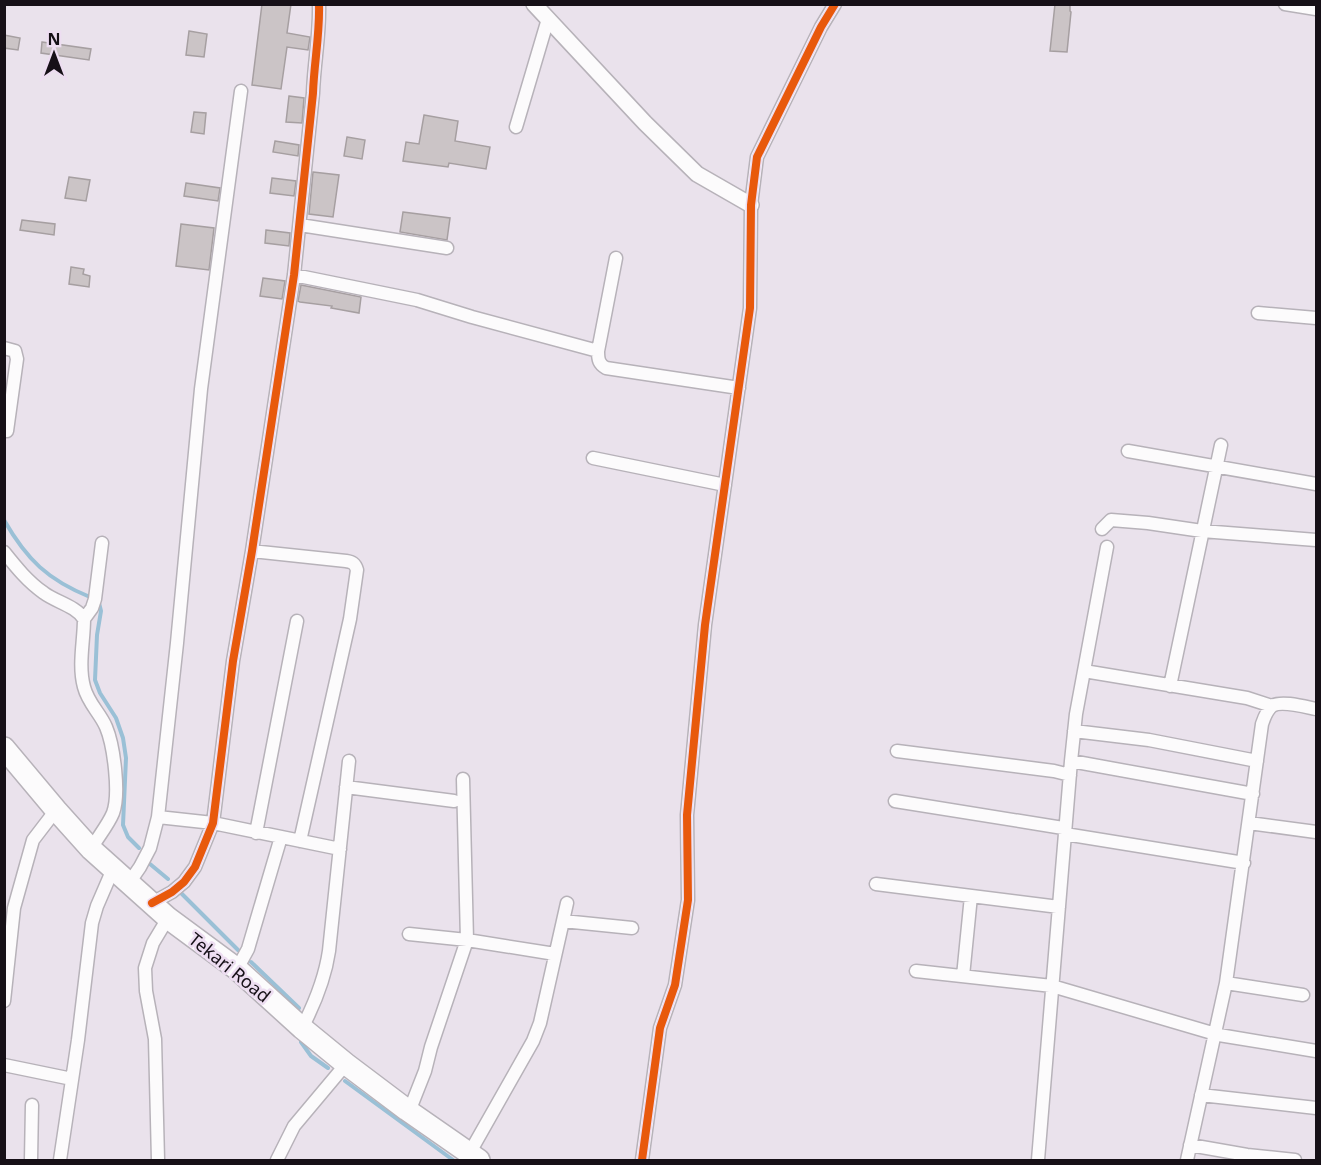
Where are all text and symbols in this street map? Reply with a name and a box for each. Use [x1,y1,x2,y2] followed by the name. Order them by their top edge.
[24,24,84,84] north arrow
[47,28,61,50] text: N
[184,927,276,1007] street label: Tekari Road

